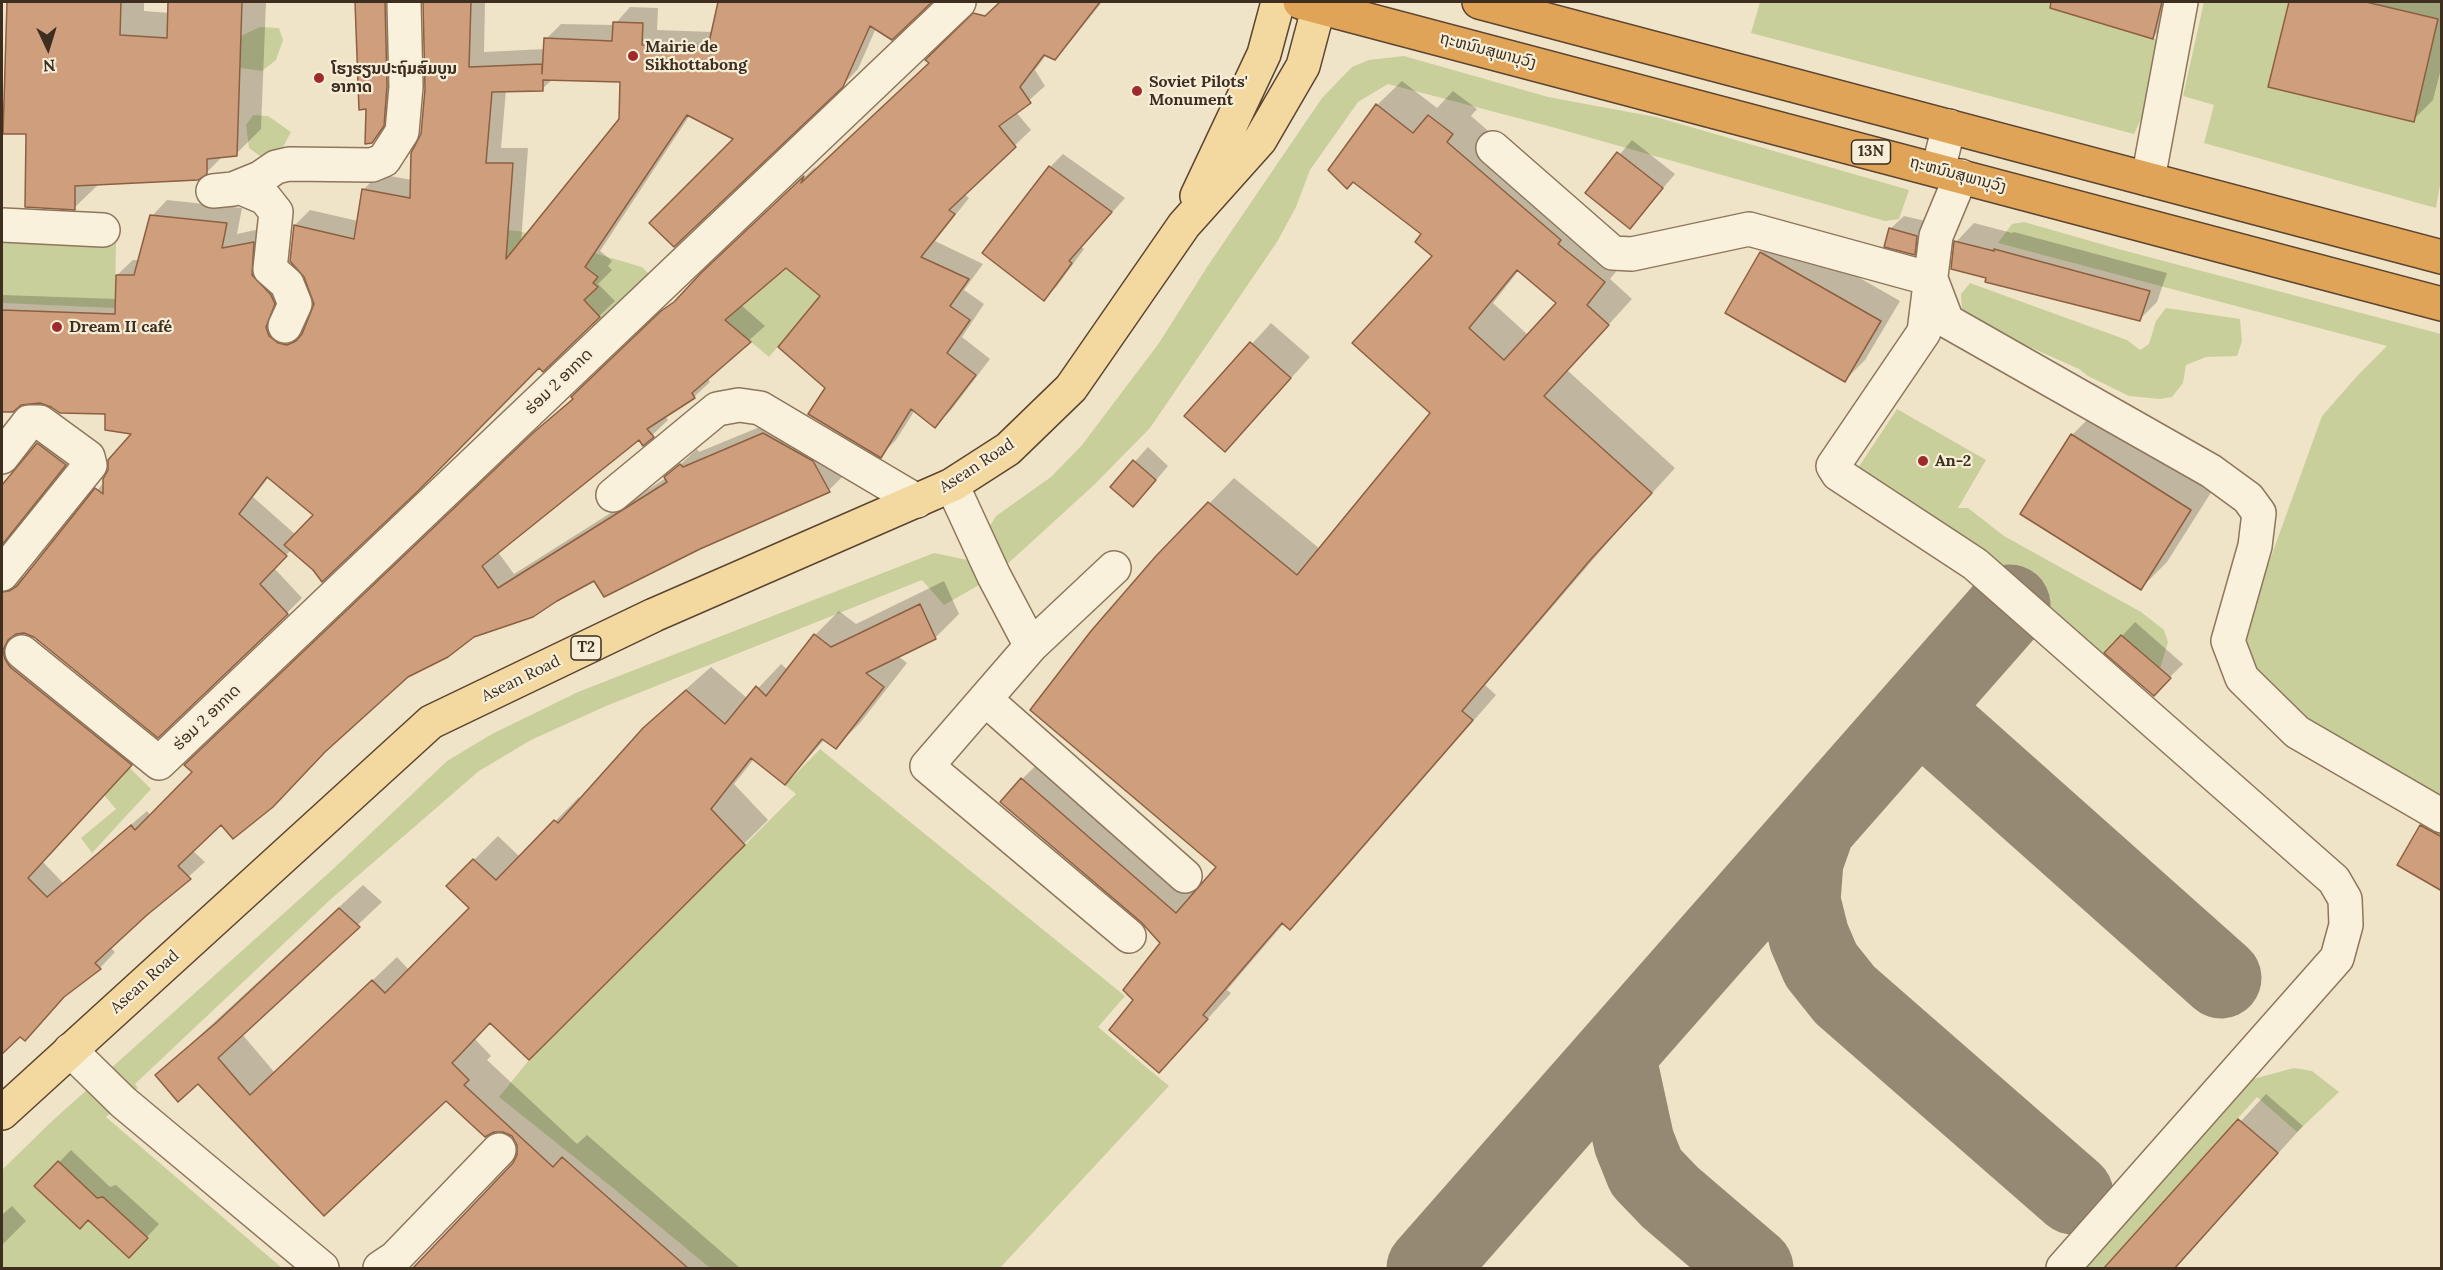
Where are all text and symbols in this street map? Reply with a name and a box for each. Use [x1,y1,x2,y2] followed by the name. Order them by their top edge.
[18,18,78,78] north arrow
[1438,29,1538,73] street label: ຖະຫນົນສຸພານຸວົງ
[645,37,747,75] place label: Mairie de Sikhottabong
[626,49,640,63] marker: Mairie de Sikhottabong
[42,56,56,76] text: N
[331,59,457,97] place label: ໂຮງຮຽນປະຖົມສົມບູນ ອາກາດ
[312,71,326,85] marker: ໂຮງຮຽນປະຖົມສົມບູນ ອາກາດ
[1149,72,1248,110] place label: Soviet Pilots' Monument
[1130,84,1144,98] marker: Soviet Pilots' Monument
[1852,140,1890,164] road number: 13N
[1908,153,2008,197] street label: ຖະຫນົນສຸພານຸວົງ
[69,317,172,337] place label: Dream II café
[50,320,64,334] marker: Dream II café
[521,345,597,419] street label: ຮ່ອມ 2 ອາກາດ
[936,435,1018,497] street label: Asean Road
[1935,451,1971,471] place label: An-2
[1916,454,1930,468] marker: An-2
[571,636,601,660] road number: T2
[478,652,564,706] street label: Asean Road
[169,681,245,755] street label: ຮ່ອມ 2 ອາກາດ
[107,946,183,1018] street label: Asean Road

